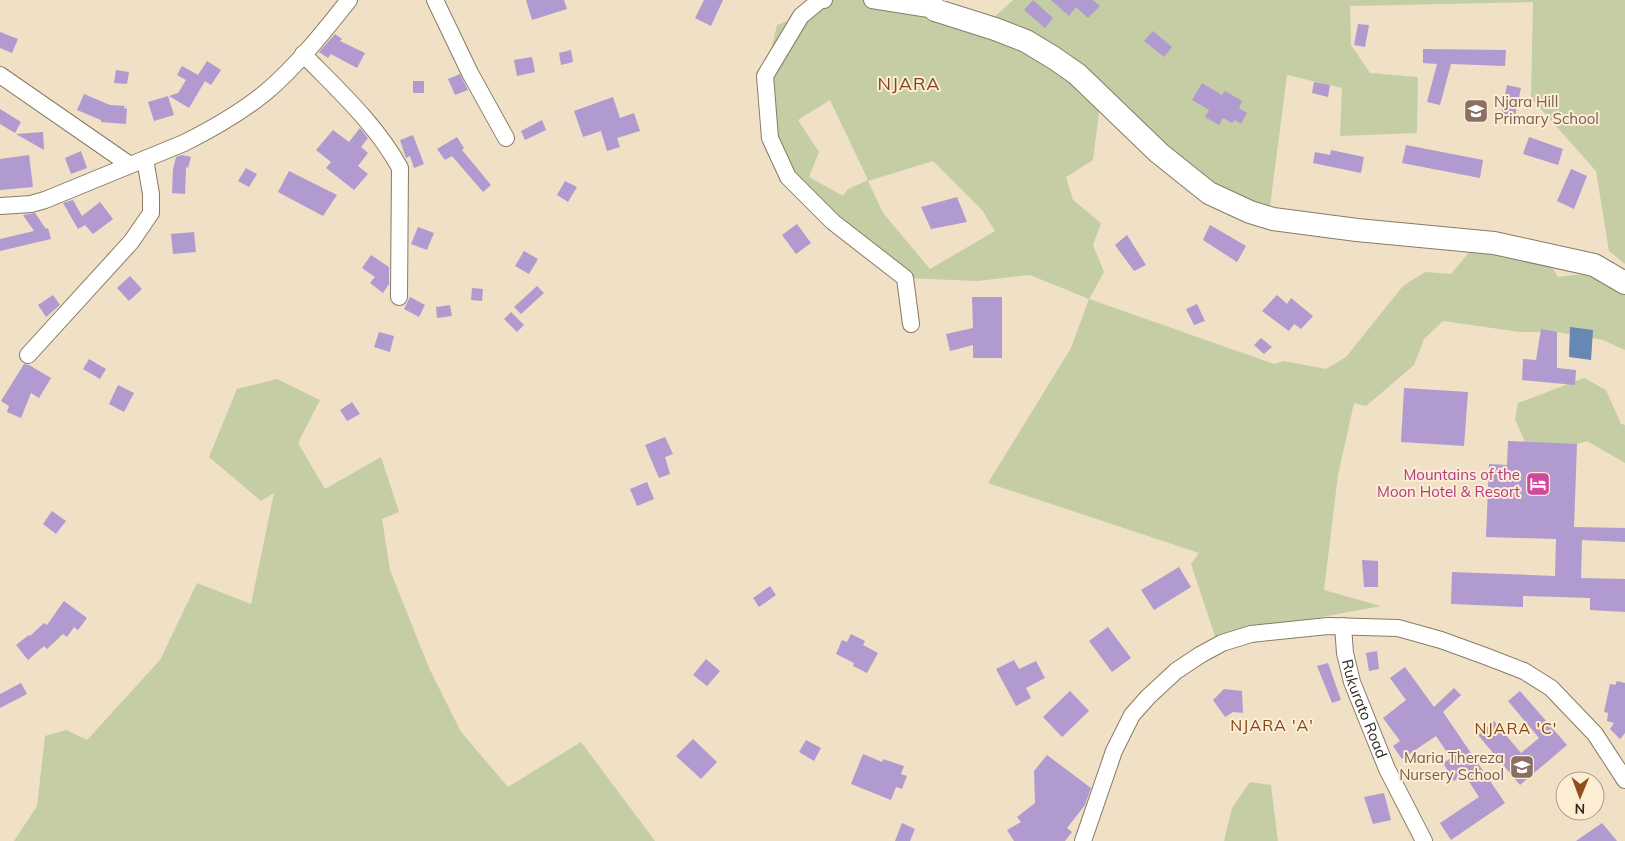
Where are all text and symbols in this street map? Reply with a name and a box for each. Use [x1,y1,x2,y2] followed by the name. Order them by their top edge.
[877,72,941,95] district label: NJARA
[1494,92,1599,128] place label: Njara Hill Primary School
[1463,98,1489,124] school or university icon: Njara Hill Primary School
[1377,465,1520,501] place label: Mountains of the Moon Hotel & Resort
[1525,471,1551,497] hotel icon: Mountains of the Moon Hotel & Resort
[1338,657,1392,761] street label: Rukurato Road
[1230,715,1314,735] district label: NJARA 'A'
[1475,718,1557,738] district label: NJARA 'C'
[1399,748,1504,784] place label: Maria Thereza Nursery School
[1509,754,1535,780] school or university icon: Maria Thereza Nursery School
[1555,771,1605,821] north arrow
[1574,800,1585,818] text: N

